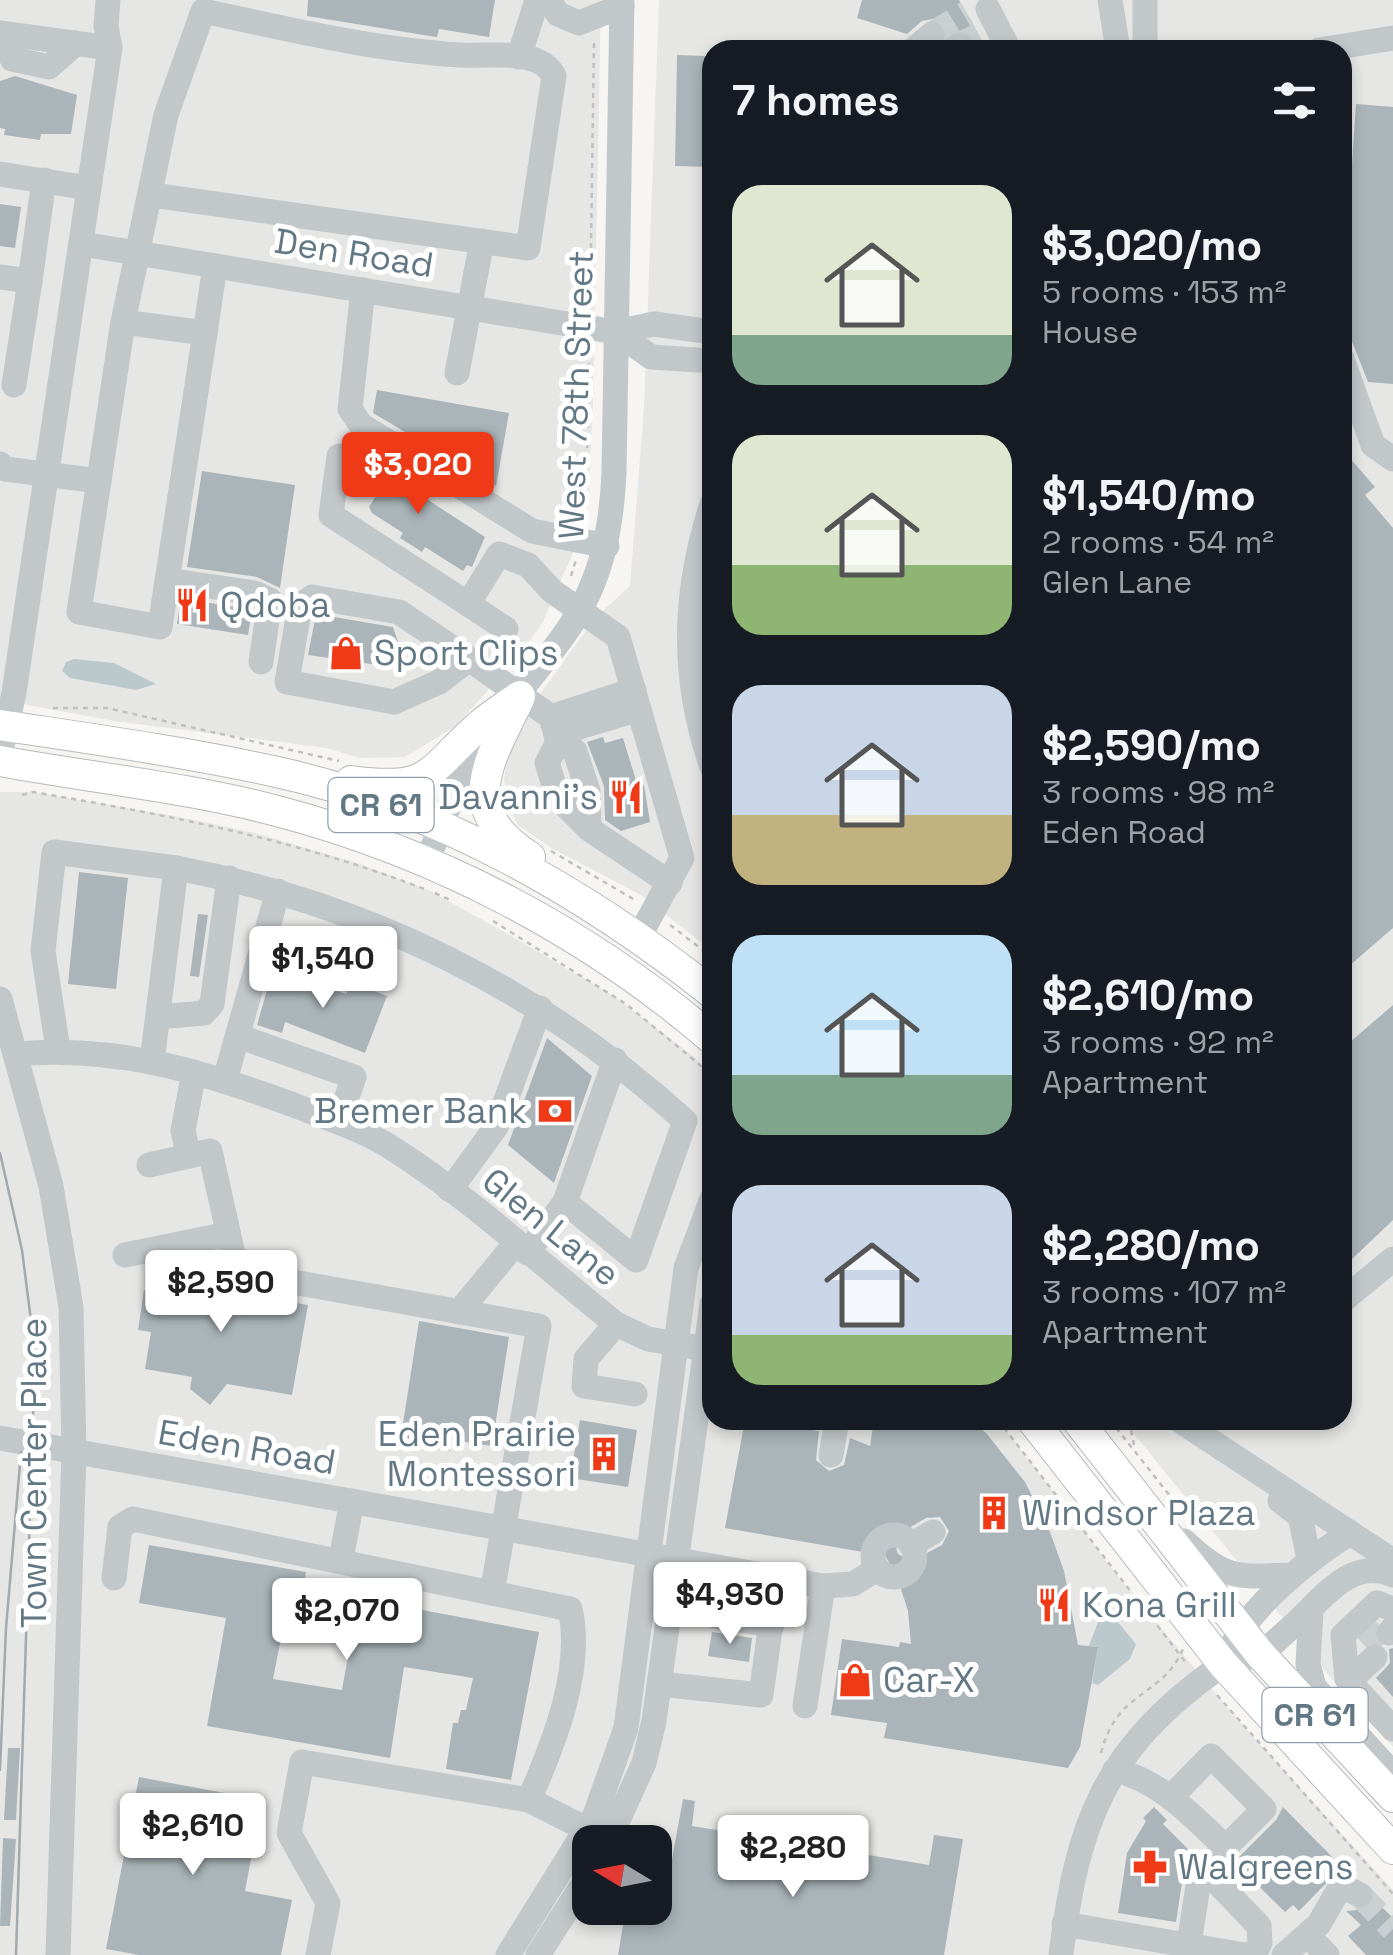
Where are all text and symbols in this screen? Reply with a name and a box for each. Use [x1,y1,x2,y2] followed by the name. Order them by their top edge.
[1267,73,1322,128] icon: filters
[732,74,900,127] text: 7 homes
[271,219,437,287] street label: Den Road
[1042,219,1262,272] text: $3,020/mo
[812,225,932,345] icon: home
[549,250,603,540] street label: West 78th Street
[1042,272,1287,312] text: 5 rooms · 153 m²
[1042,312,1138,352] text: House
[337,432,499,517] pin: $3,020
[364,444,472,484] text: $3,020
[1042,469,1256,522] text: $1,540/mo
[812,475,932,595] icon: home
[1042,522,1274,562] text: 2 rooms · 54 m²
[1042,562,1192,602] text: Glen Lane
[220,583,330,627] place label: Qdoba
[173,586,211,624] restaurant icon: Qdoba
[374,631,559,675] place label: Sport Clips
[327,634,365,672] shop icon: Sport Clips
[1042,719,1261,772] text: $2,590/mo
[812,725,932,845] icon: home
[1042,772,1274,812] text: 3 rooms · 98 m²
[439,775,598,819] place label: Davanni's
[328,778,434,832] road number: CR 61
[607,778,645,816] restaurant icon: Davanni's
[1042,812,1206,852] text: Eden Road
[242,926,404,1011] pin: $1,540
[271,938,375,978] text: $1,540
[1042,969,1254,1022] text: $2,610/mo
[812,975,932,1095] icon: home
[1042,1022,1274,1062] text: 3 rooms · 92 m²
[1042,1062,1208,1102] text: Apartment
[314,1089,527,1133] place label: Bremer Bank
[536,1092,574,1130] bank icon: Bremer Bank
[473,1158,629,1296] street label: Glen Lane
[1042,1219,1260,1272] text: $2,280/mo
[812,1225,932,1345] icon: home
[140,1250,302,1335] pin: $2,590
[167,1262,275,1302] text: $2,590
[1042,1272,1286,1312] text: 3 rooms · 107 m²
[1042,1312,1208,1352] text: Apartment
[12,1318,56,1628] street label: Town Center Place
[155,1410,339,1484] street label: Eden Road
[378,1412,576,1496] place label: Eden Prairie Montessori
[585,1435,623,1473] building icon: Eden Prairie Montessori
[1022,1491,1255,1535] place label: Windsor Plaza
[975,1494,1013,1532] building icon: Windsor Plaza
[649,1562,811,1647] pin: $4,930
[675,1574,785,1614] text: $4,930
[266,1578,428,1663] pin: $2,070
[1082,1583,1237,1627] place label: Kona Grill
[1035,1586,1073,1624] restaurant icon: Kona Grill
[294,1590,400,1630] text: $2,070
[883,1658,975,1702] place label: Car-X
[836,1661,874,1699] shop icon: Car-X
[1262,1688,1368,1742] road number: CR 61
[112,1793,274,1878] pin: $2,610
[142,1805,244,1845] text: $2,610
[712,1815,874,1900] pin: $2,280
[572,1825,672,1925] north arrow
[572,1825,672,1925] map controls
[740,1827,846,1867] text: $2,280
[1178,1845,1353,1889] place label: Walgreens
[1131,1848,1169,1886] pharmacy icon: Walgreens

